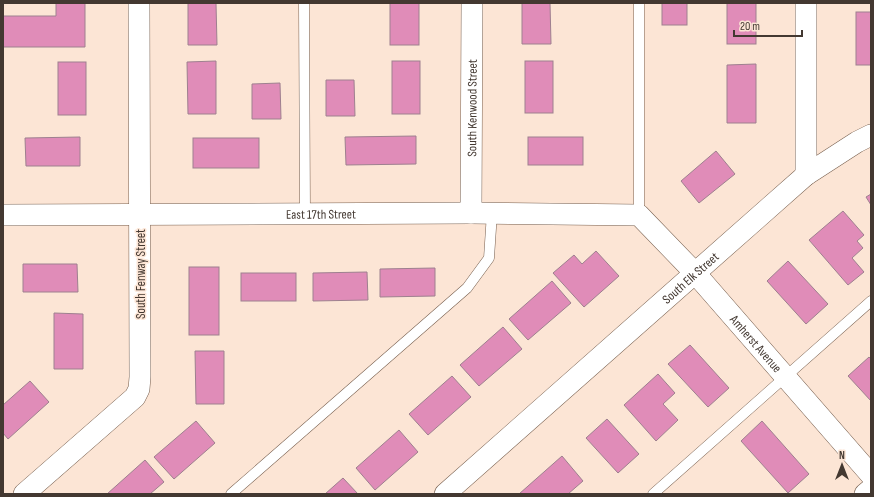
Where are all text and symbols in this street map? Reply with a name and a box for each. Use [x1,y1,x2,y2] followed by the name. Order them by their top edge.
[734,12,802,38] scale bar
[740,19,760,34] text: 20 m
[464,59,481,157] street label: South Kenwood Street
[286,206,356,223] street label: East 17th Street
[133,229,149,319] street label: South Fenway Street
[659,249,722,308] street label: South Elk Street
[726,311,785,376] street label: Amherst Avenue
[822,445,862,485] north arrow
[839,449,845,462] text: N

